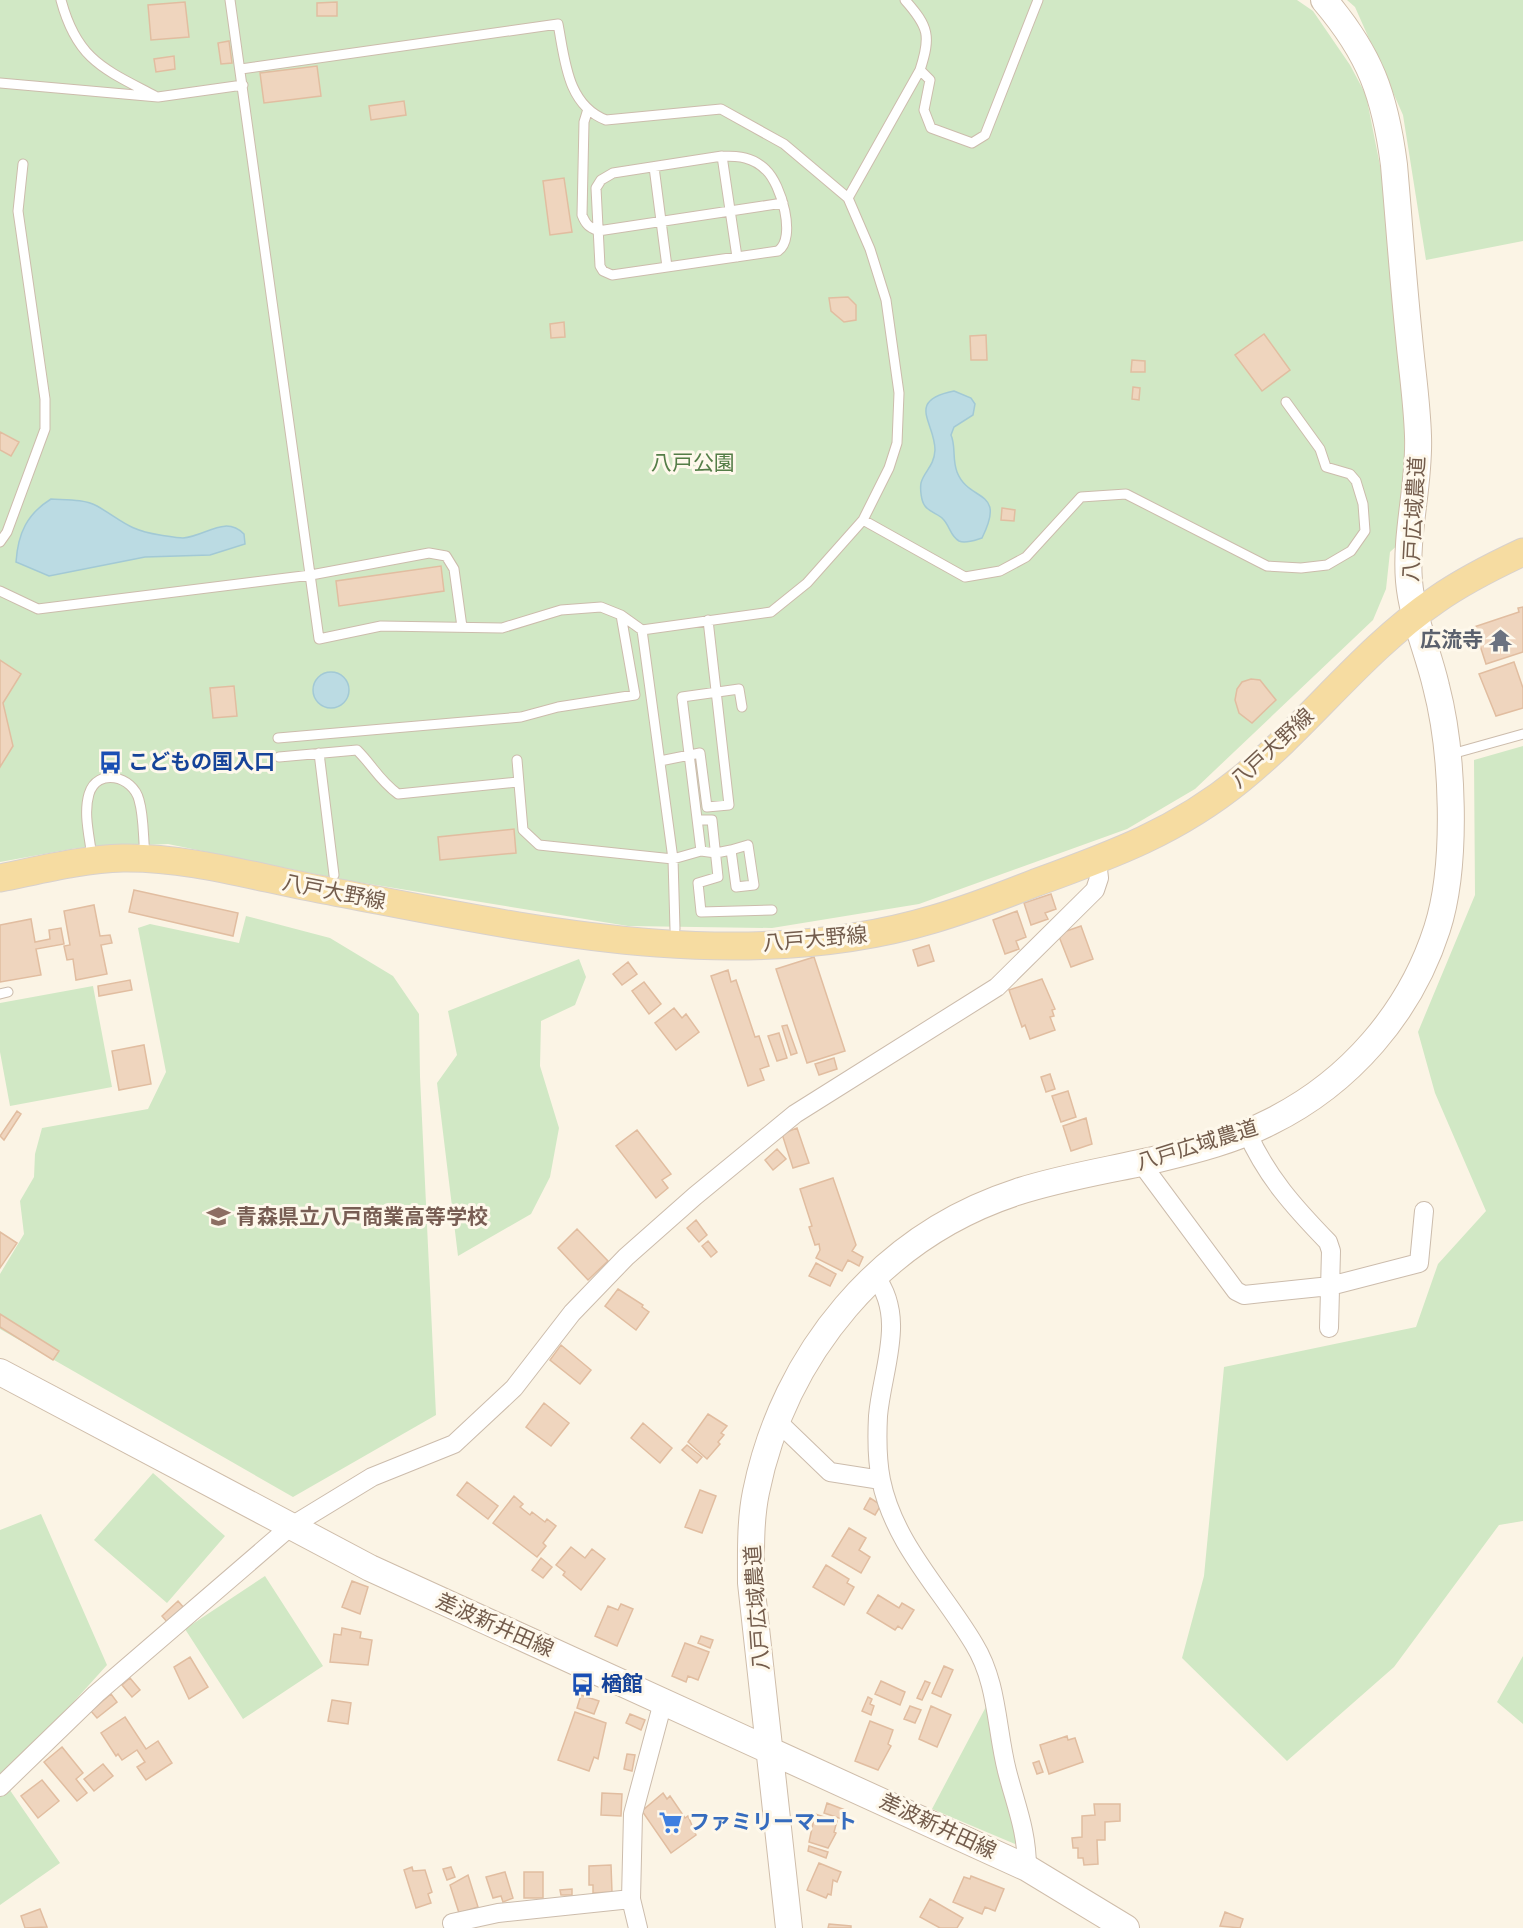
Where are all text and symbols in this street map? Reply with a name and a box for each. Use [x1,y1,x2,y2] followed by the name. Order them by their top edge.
[651,450,735,476] park label: 八戸公園
[1398,455,1430,583] street label: 八戸広域農道
[1420,627,1483,653] place label: 広流寺
[1488,627,1514,653] temple icon: 広流寺
[1225,703,1319,793] street label: 八戸大野線
[97,749,123,775] bus stop icon: こどもの国入口
[128,749,275,775] place label: こどもの国入口
[280,869,388,915] street label: 八戸大野線
[762,921,868,957] street label: 八戸大野線
[1133,1114,1261,1176] street label: 八戸広域農道
[205,1204,231,1230] school or university icon: 青森県立八戸商業高等学校
[236,1204,488,1230] place label: 青森県立八戸商業高等学校
[740,1544,774,1672] street label: 八戸広域農道
[432,1587,558,1663] street label: 差波新井田線
[570,1671,596,1697] bus stop icon: 楢館
[601,1671,643,1697] place label: 楢館
[875,1788,1001,1864] street label: 差波新井田線
[658,1809,684,1835] supermarket icon: ファミリーマート
[689,1809,857,1835] place label: ファミリーマート

